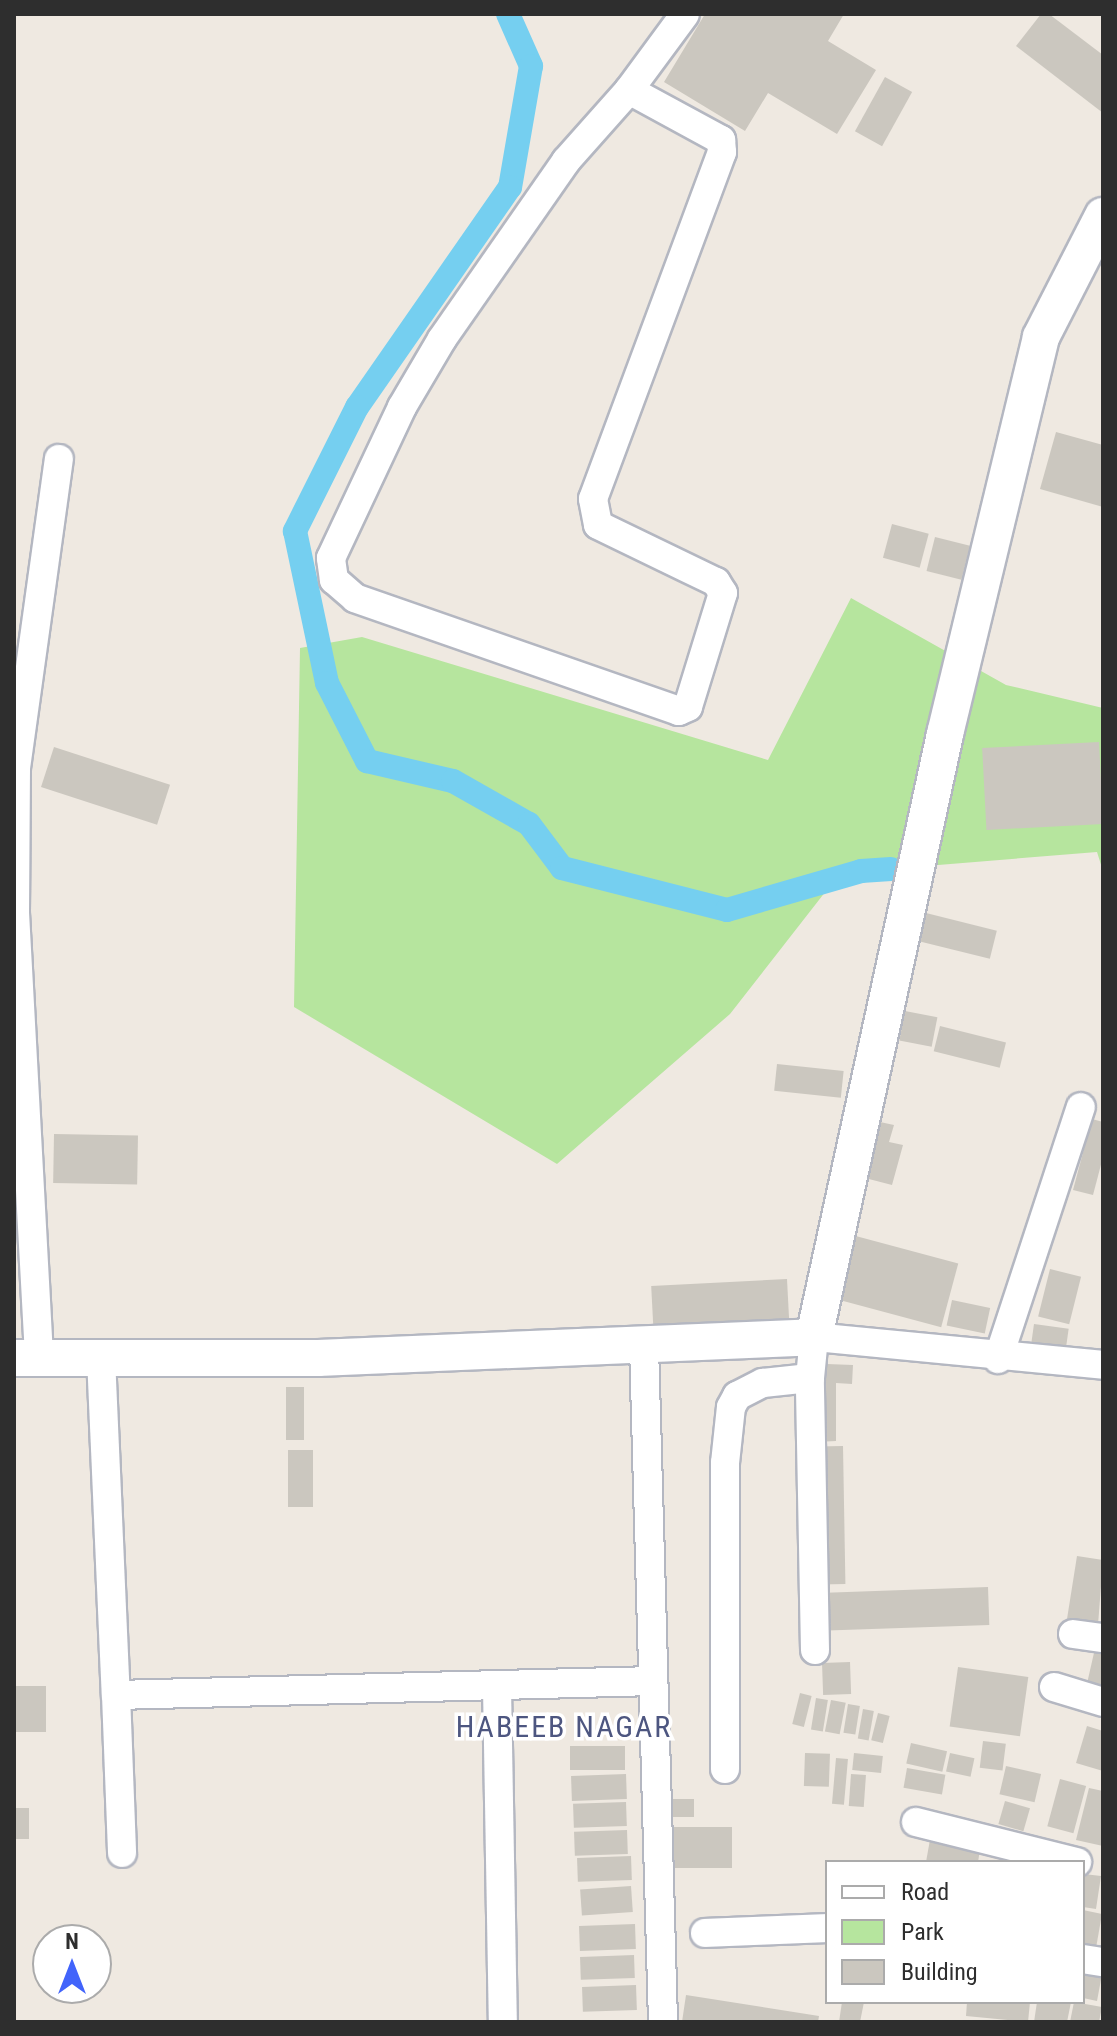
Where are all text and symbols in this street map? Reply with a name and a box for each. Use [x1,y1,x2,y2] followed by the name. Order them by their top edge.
[456,1709,672,1745] district label: HABEEB NAGAR
[825,1860,1085,2004] legend
[901,1878,949,1906] text: Road
[901,1918,944,1946] text: Park
[32,1924,112,2004] north arrow
[65,1929,79,1954] text: N
[901,1958,978,1986] text: Building

